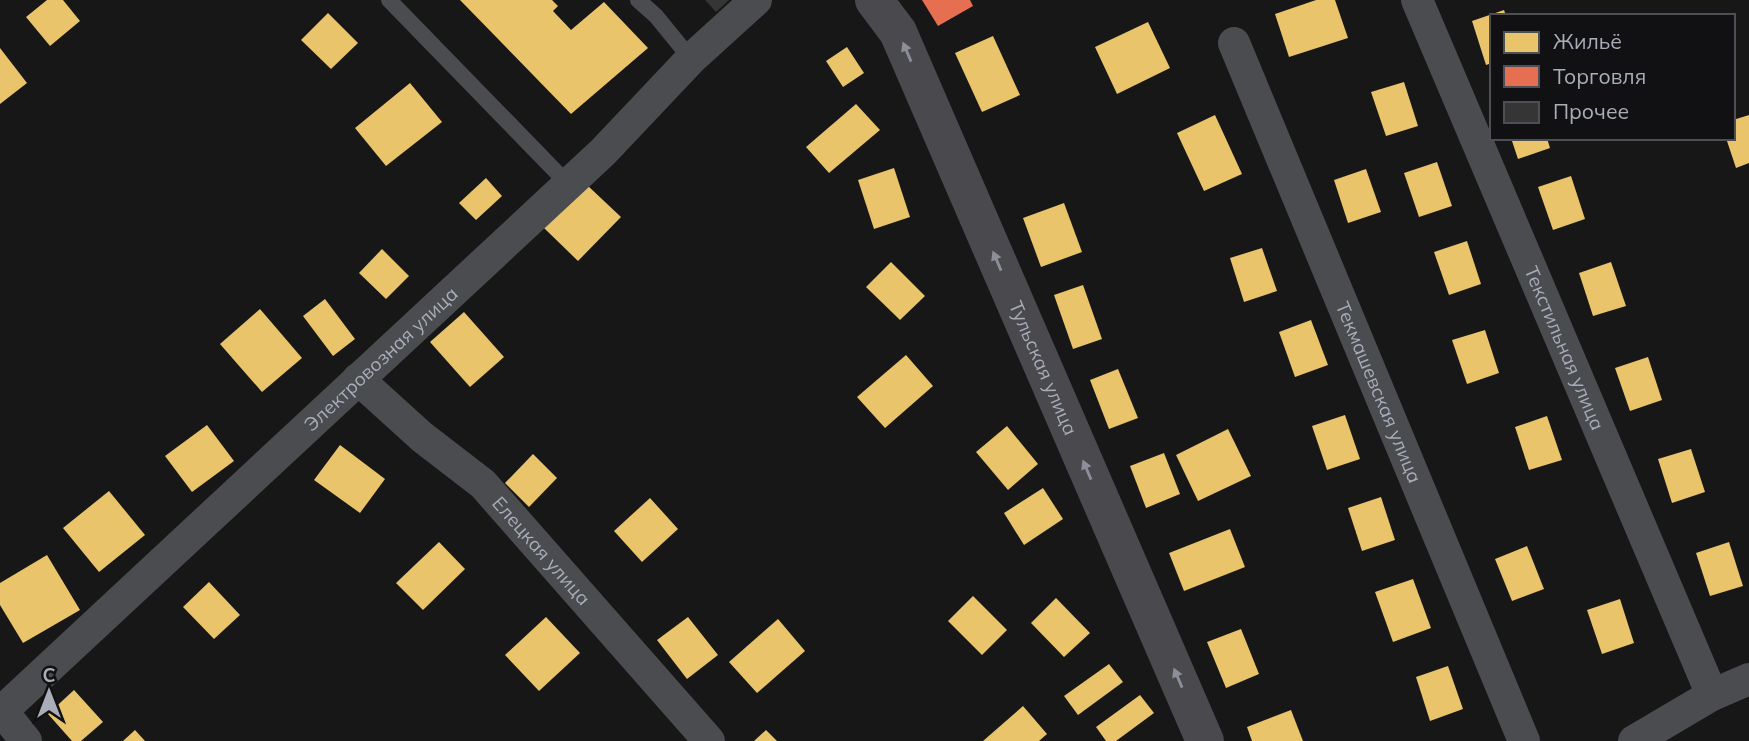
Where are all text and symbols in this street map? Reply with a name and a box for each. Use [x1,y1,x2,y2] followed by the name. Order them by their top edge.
[1490,14,1735,140] legend
[1553,28,1622,54] text: Жильё
[901,41,912,62] one-way arrow
[1553,63,1646,89] text: Торговля
[1553,98,1629,124] text: Прочее
[991,251,1003,271] one-way arrow
[1519,262,1610,434] street label: Текстильная улица
[299,281,463,436] street label: Электровозная улица
[1004,297,1083,439] street label: Тульская улица
[1331,298,1427,486] street label: Текмашевская улица
[1082,459,1093,480] one-way arrow
[487,491,596,610] street label: Елецкая улица
[14,657,84,727] north arrow
[42,663,56,687] text: С
[1172,668,1183,689] one-way arrow

